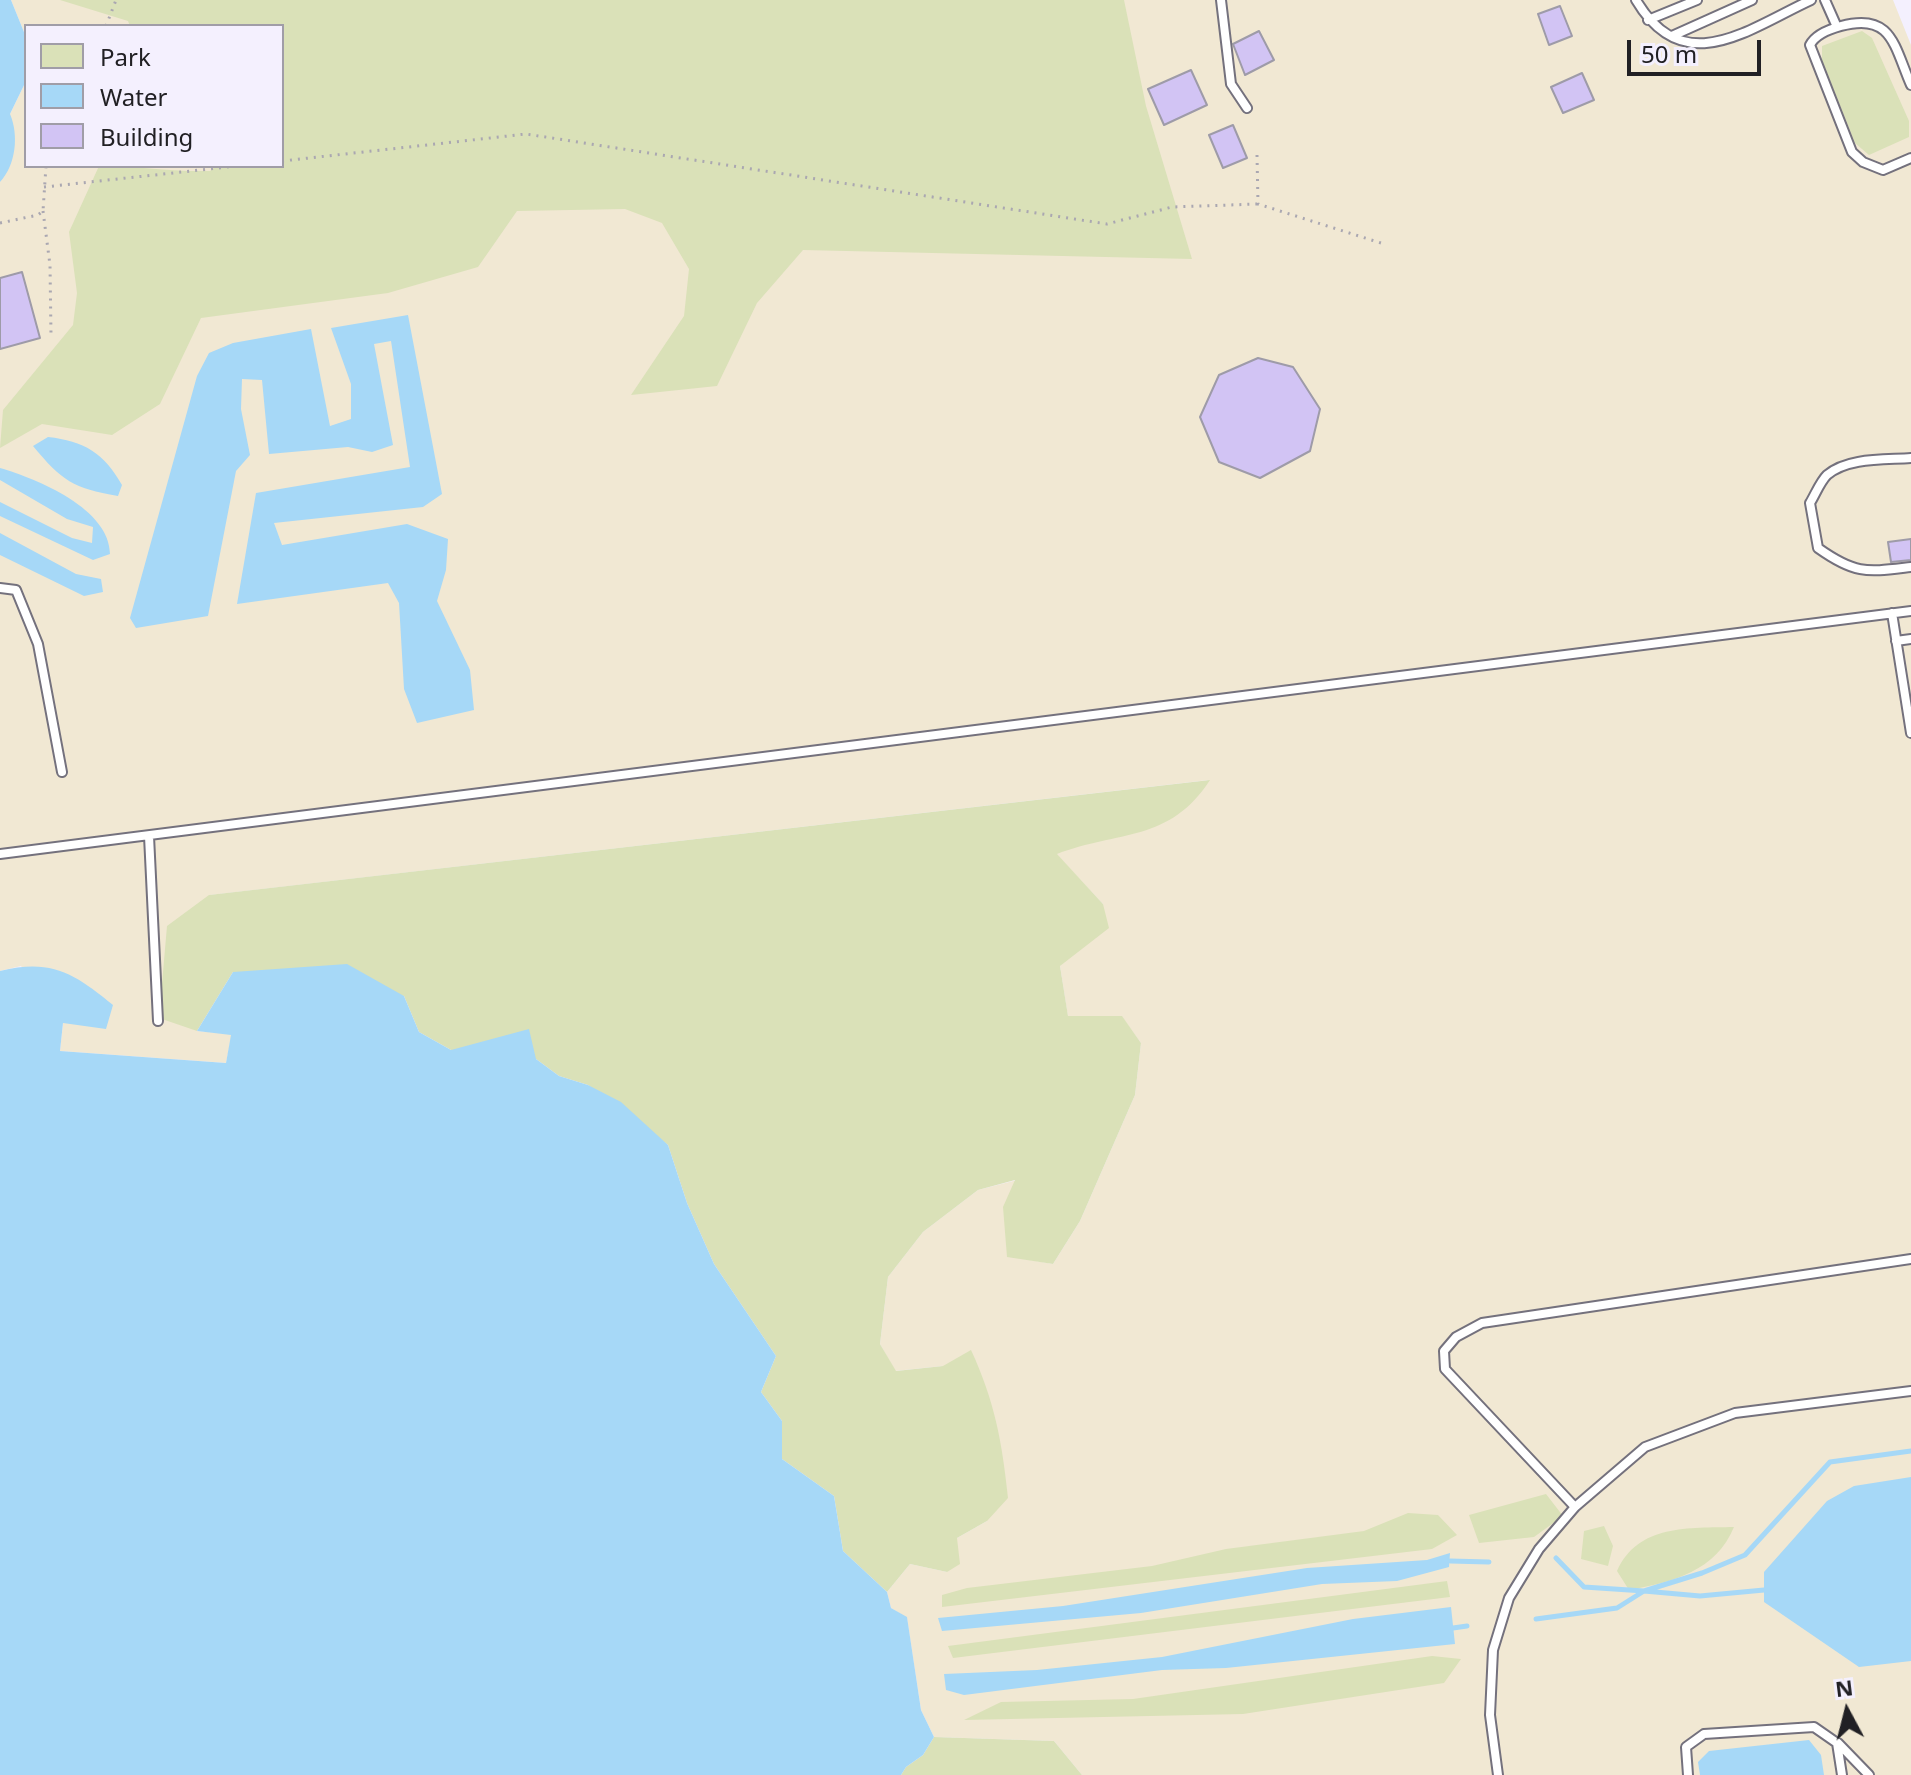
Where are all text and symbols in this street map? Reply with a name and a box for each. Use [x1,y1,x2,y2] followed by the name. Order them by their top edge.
[24,24,284,168] legend
[1631,24,1765,74] scale bar
[1641,37,1697,70] text: 50 m
[100,40,151,73] text: Park
[100,80,167,113] text: Water
[100,120,193,153] text: Building
[1807,1671,1887,1751] north arrow
[1833,1671,1855,1703] text: N

